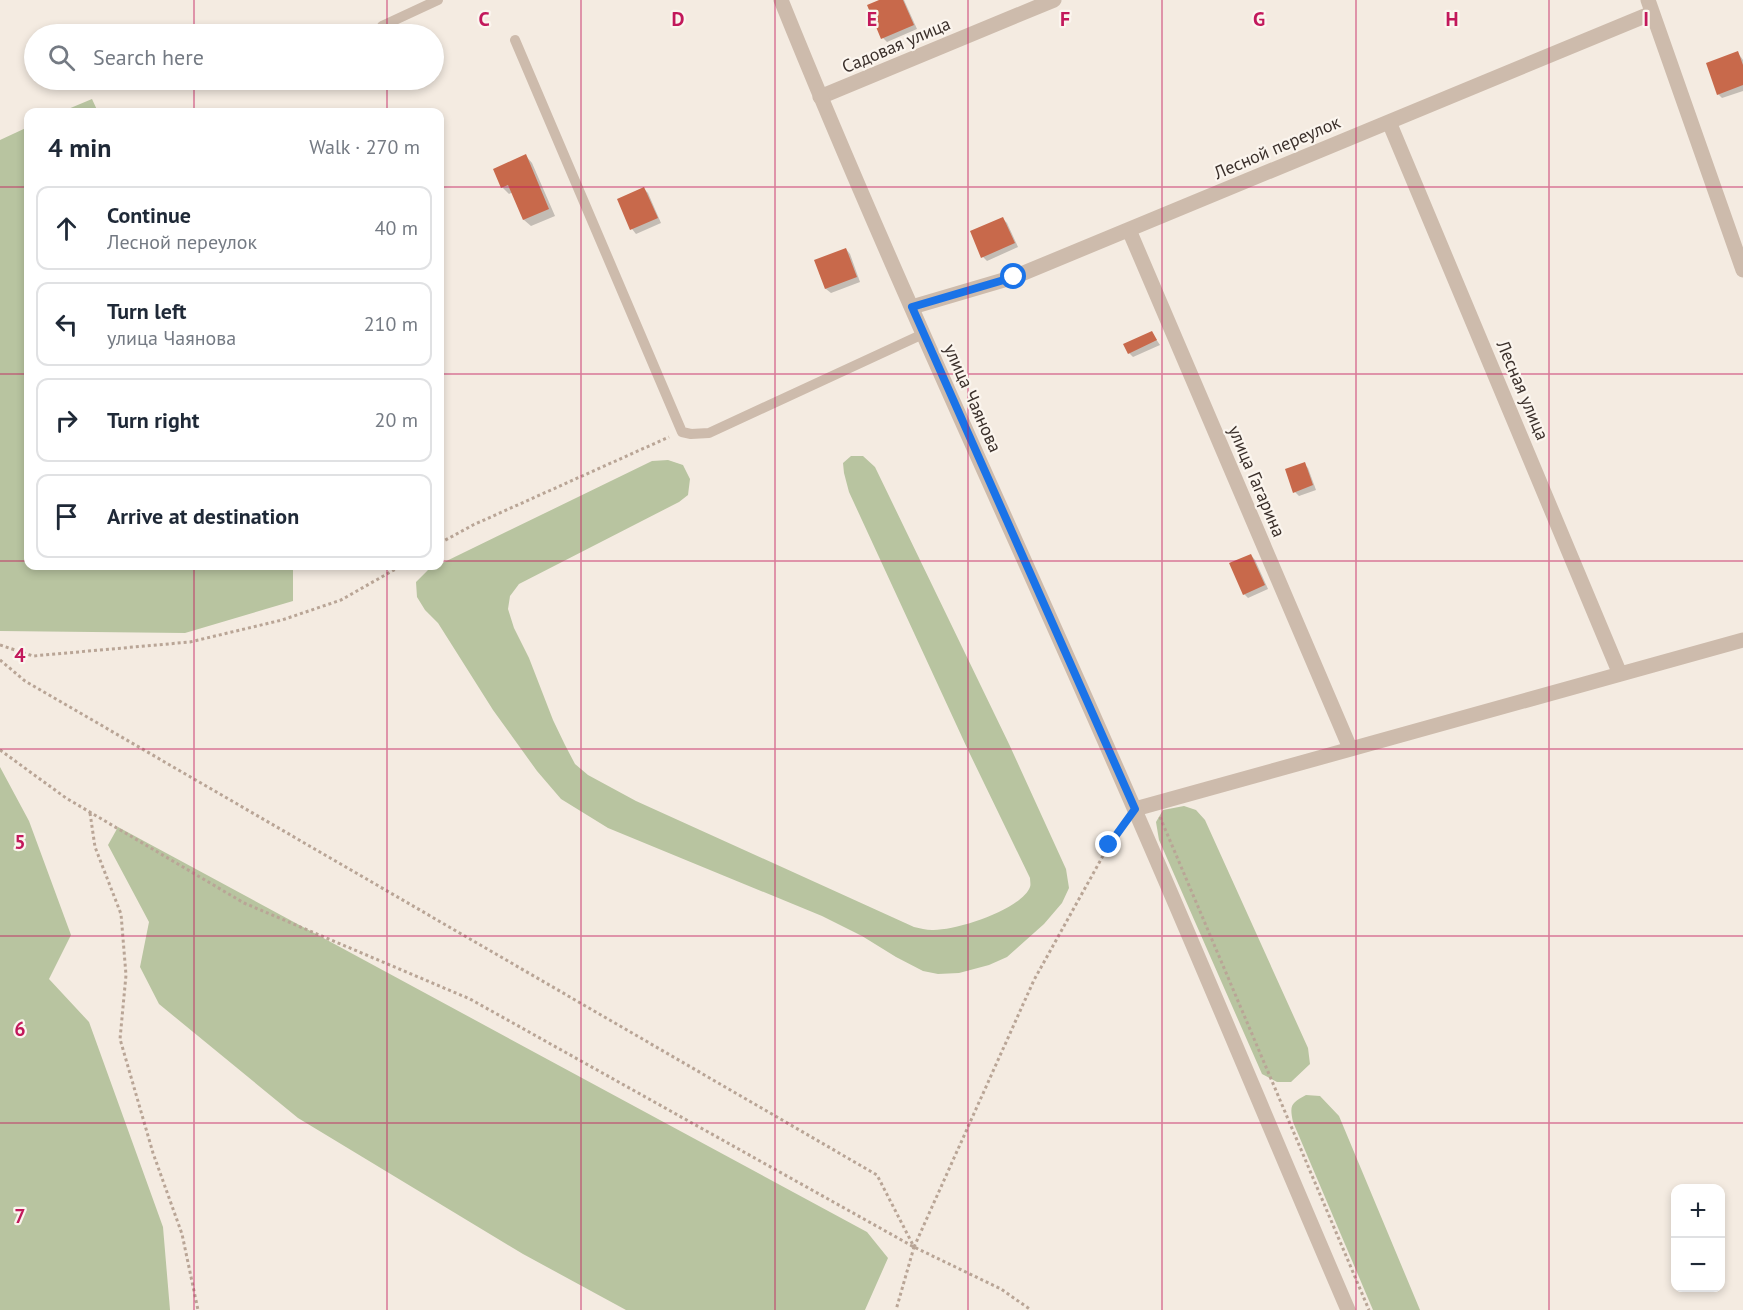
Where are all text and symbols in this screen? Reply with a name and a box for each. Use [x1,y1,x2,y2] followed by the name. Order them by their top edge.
[478,6,490,32] text: C
[672,6,685,32] text: D
[867,6,877,32] text: E
[1060,6,1070,32] text: F
[1253,6,1265,32] text: G
[1445,6,1459,32] text: H
[1643,6,1649,32] text: I
[838,12,954,78] street label: Садовая улица
[24,24,444,90] search box
[45,41,78,74] icon: search
[93,43,204,71] text: Search here
[1209,110,1344,184] street label: Лесной переулок
[48,131,111,164] text: 4 min
[309,134,420,160] text: Walk · 270 m
[107,201,191,229] text: Continue
[50,212,83,245] icon: ahead
[375,215,418,241] text: 40 m
[107,229,257,255] text: Лесной переулок
[1000,263,1026,289] route start
[107,297,187,325] text: Turn left
[50,308,83,341] icon: left
[364,311,418,337] text: 210 m
[107,325,236,351] text: улица Чаянова
[1491,336,1554,443] street label: Лесная улица
[939,340,1007,456] street label: улица Чаянова
[50,404,83,437] icon: right
[107,406,199,434] text: Turn right
[375,407,418,433] text: 20 m
[1223,422,1291,540] street label: улица Гагарина
[50,500,83,533] icon: arrive
[107,502,299,530] text: Arrive at destination
[14,642,26,668] text: 4
[14,829,26,855] text: 5
[1095,831,1121,857] route end
[14,1016,26,1042] text: 6
[1671,1184,1725,1292] map controls
[1671,1184,1725,1238] button: +
[14,1203,26,1229] text: 7
[1671,1238,1725,1292] button: −

